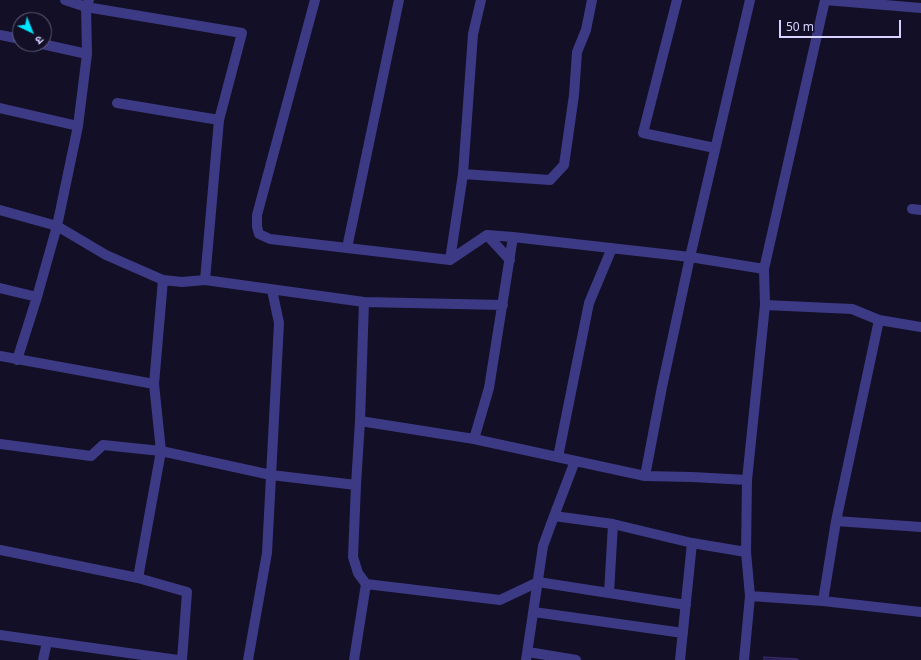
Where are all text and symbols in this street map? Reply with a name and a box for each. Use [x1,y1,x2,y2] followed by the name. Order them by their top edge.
[12,12,52,52] north arrow
[781,12,903,38] scale bar
[786,18,814,35] text: 50 m
[32,33,47,48] text: उ

